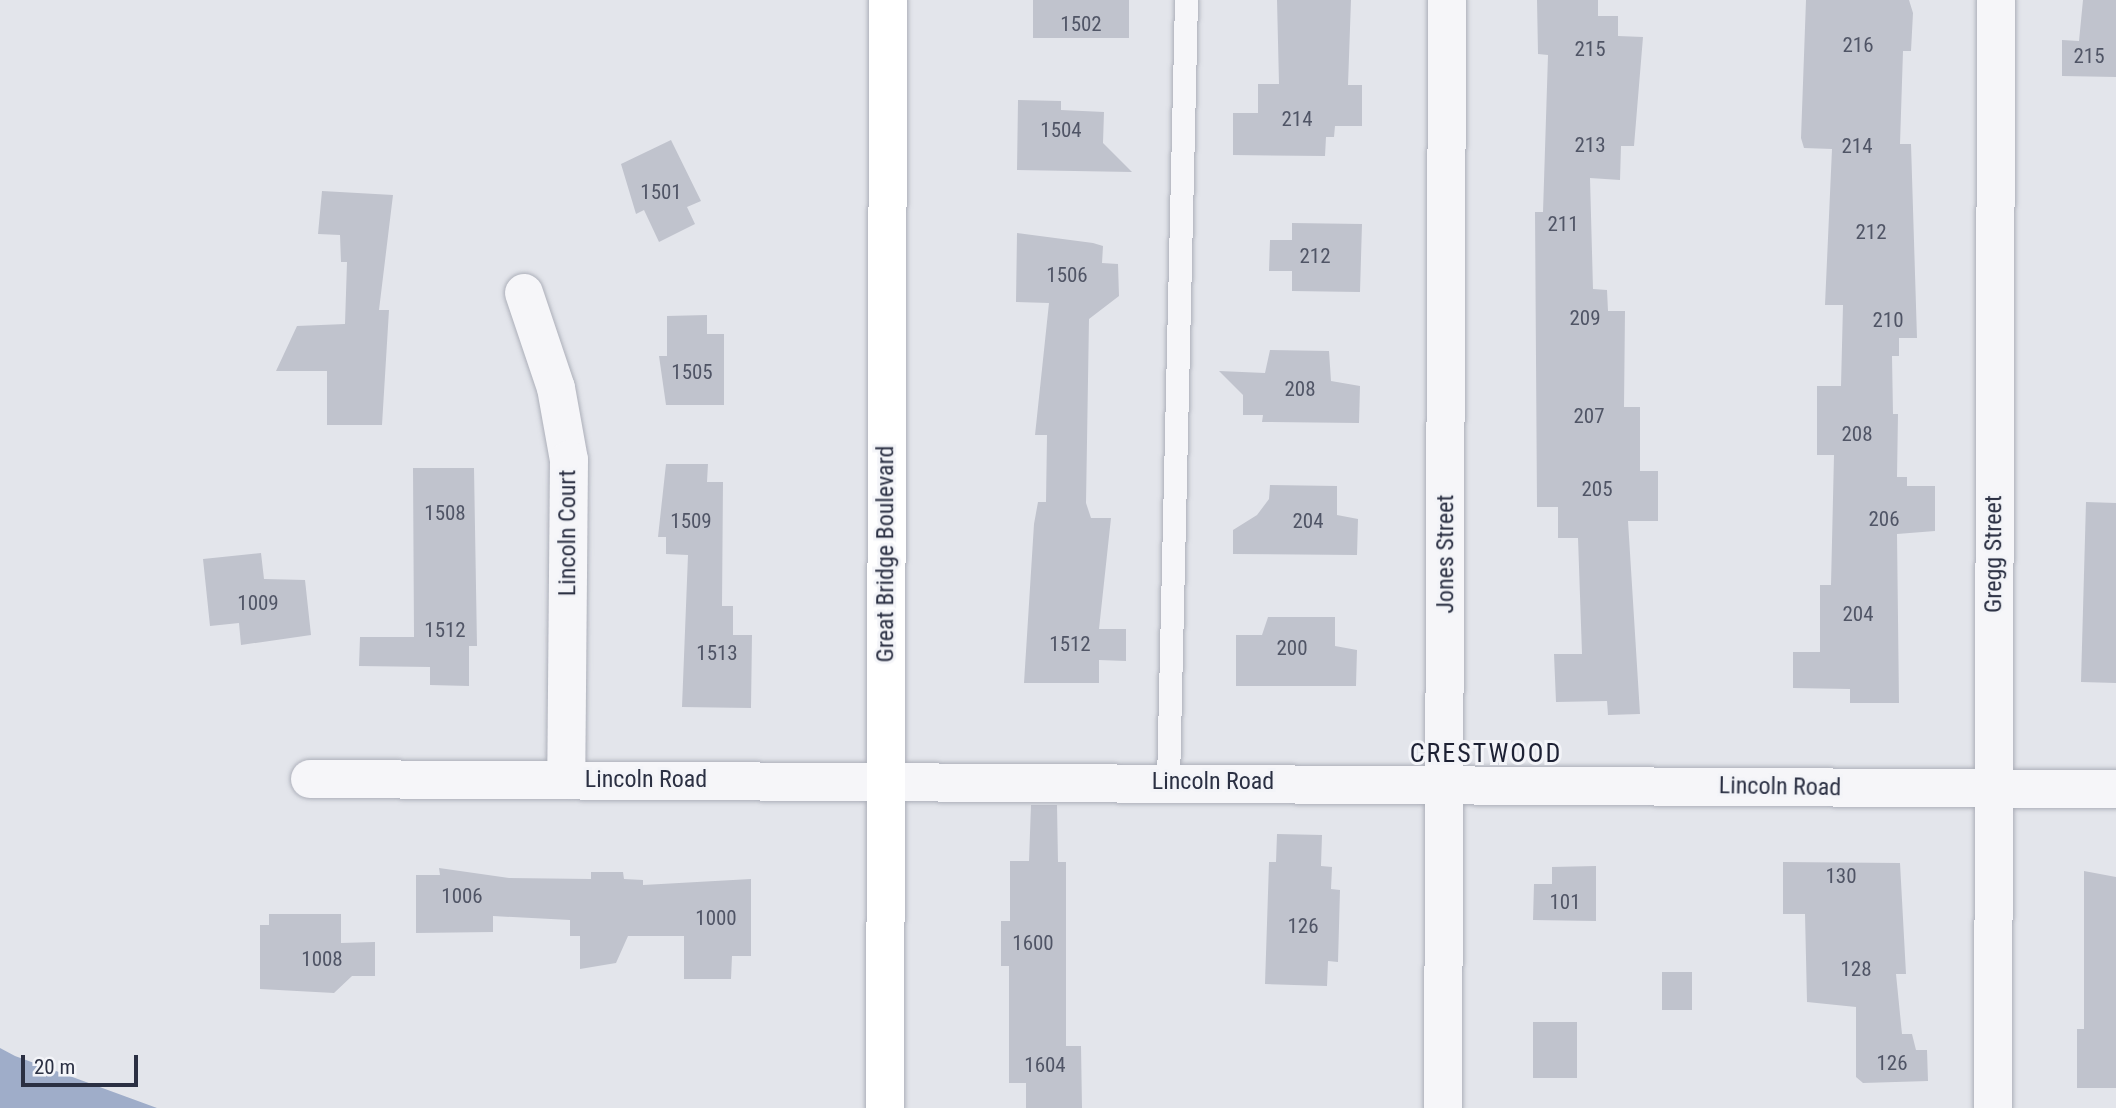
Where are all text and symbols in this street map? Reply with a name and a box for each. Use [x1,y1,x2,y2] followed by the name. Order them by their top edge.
[1060,11,1102,37] house number: 1502
[1842,32,1874,58] house number: 216
[1574,36,1606,62] house number: 215
[2073,43,2105,69] house number: 215
[1281,106,1313,132] house number: 214
[1040,117,1082,143] house number: 1504
[1574,132,1606,158] house number: 213
[1841,133,1873,159] house number: 214
[640,179,682,205] house number: 1501
[1547,211,1579,237] house number: 211
[1855,219,1887,245] house number: 212
[1299,243,1331,269] house number: 212
[1046,262,1088,288] house number: 1506
[1569,305,1601,331] house number: 209
[1872,307,1904,333] house number: 210
[671,359,713,385] house number: 1505
[1284,376,1316,402] house number: 208
[1573,403,1605,429] house number: 207
[1841,421,1873,447] house number: 208
[872,446,900,662] street label: Great Bridge Boulevard
[554,470,582,596] street label: Lincoln Court
[1581,476,1613,502] house number: 205
[1432,494,1460,614] street label: Jones Street
[1980,495,2008,613] street label: Gregg Street
[424,500,466,526] house number: 1508
[1868,506,1900,532] house number: 206
[670,508,712,534] house number: 1509
[1292,508,1324,534] house number: 204
[237,590,279,616] house number: 1009
[1842,601,1874,627] house number: 204
[424,617,466,643] house number: 1512
[1049,631,1091,657] house number: 1512
[1276,635,1308,661] house number: 200
[696,640,738,666] house number: 1513
[1411,738,1561,770] district label: CRESTWOOD
[585,766,707,794] street label: Lincoln Road
[1152,768,1274,796] street label: Lincoln Road
[1719,772,1841,802] street label: Lincoln Road
[1825,863,1857,889] house number: 130
[441,883,483,909] house number: 1006
[1549,889,1581,915] house number: 101
[695,905,737,931] house number: 1000
[1287,913,1319,939] house number: 126
[1012,930,1054,956] house number: 1600
[301,946,343,972] house number: 1008
[1840,956,1872,982] house number: 128
[24,1042,142,1086] scale bar
[1876,1050,1908,1076] house number: 126
[1024,1052,1066,1078] house number: 1604
[34,1055,75,1079] text: 20 m

